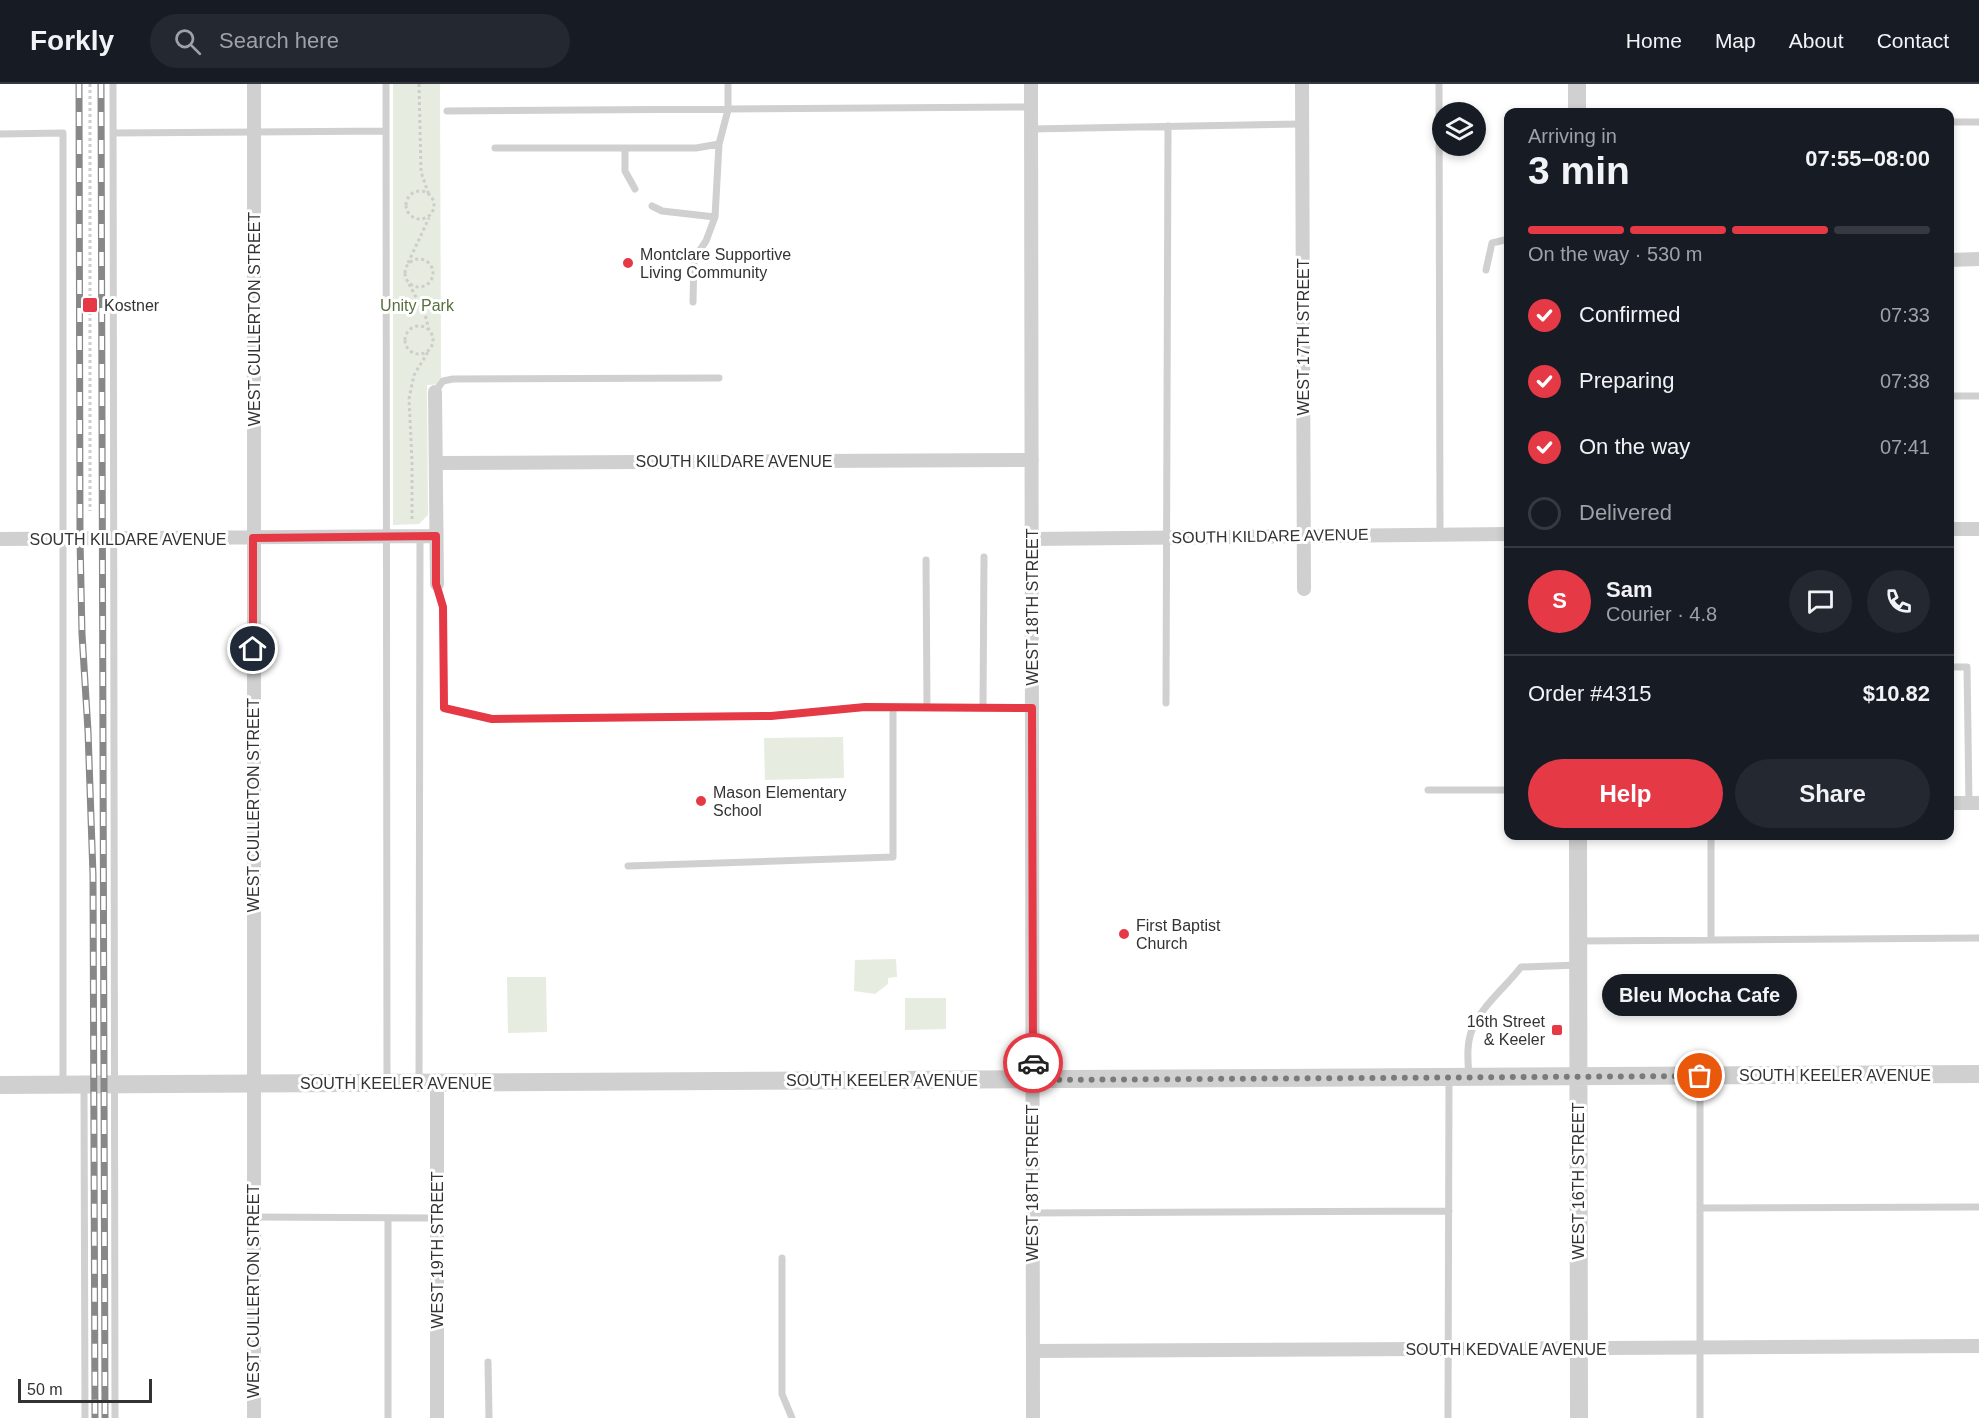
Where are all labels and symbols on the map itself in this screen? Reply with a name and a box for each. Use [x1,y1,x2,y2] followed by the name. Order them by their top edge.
[246,212,263,426] street label: WEST CULLERTON STREET
[640,246,791,281] place label: Montclare Supportive Living Community
[621,256,635,270] marker: Montclare Supportive Living Community
[1295,258,1312,416] street label: WEST 17TH STREET
[81,296,99,314] marker: Kostner
[104,297,160,314] place label: Kostner
[380,297,455,314] park label: Unity Park
[635,453,833,470] street label: SOUTH KILDARE AVENUE
[1171,526,1369,546] street label: SOUTH KILDARE AVENUE
[1024,528,1041,686] street label: WEST 18TH STREET
[29,531,227,548] street label: SOUTH KILDARE AVENUE
[227,623,278,674] pin
[245,698,262,912] street label: WEST CULLERTON STREET
[713,784,846,819] place label: Mason Elementary School
[694,794,708,808] marker: Mason Elementary School
[1136,917,1221,952] place label: First Baptist Church
[1117,927,1131,941] marker: First Baptist Church
[1602,974,1798,1016] callout: Bleu Mocha Cafe
[1467,1013,1546,1048] place label: 16th Street & Keeler
[1550,1023,1564,1037] marker: 16th Street & Keeler
[1003,1033,1063,1093] courier
[1674,1050,1725,1101] pin
[1739,1067,1931,1084] street label: SOUTH KEELER AVENUE
[786,1072,978,1089] street label: SOUTH KEELER AVENUE
[300,1075,492,1092] street label: SOUTH KEELER AVENUE
[1570,1102,1587,1260] street label: WEST 16TH STREET
[1024,1104,1041,1262] street label: WEST 18TH STREET
[429,1171,446,1329] street label: WEST 19TH STREET
[245,1184,262,1398] street label: WEST CULLERTON STREET
[1405,1341,1607,1358] street label: SOUTH KEDVALE AVENUE
[18,1376,152,1404] scale bar

